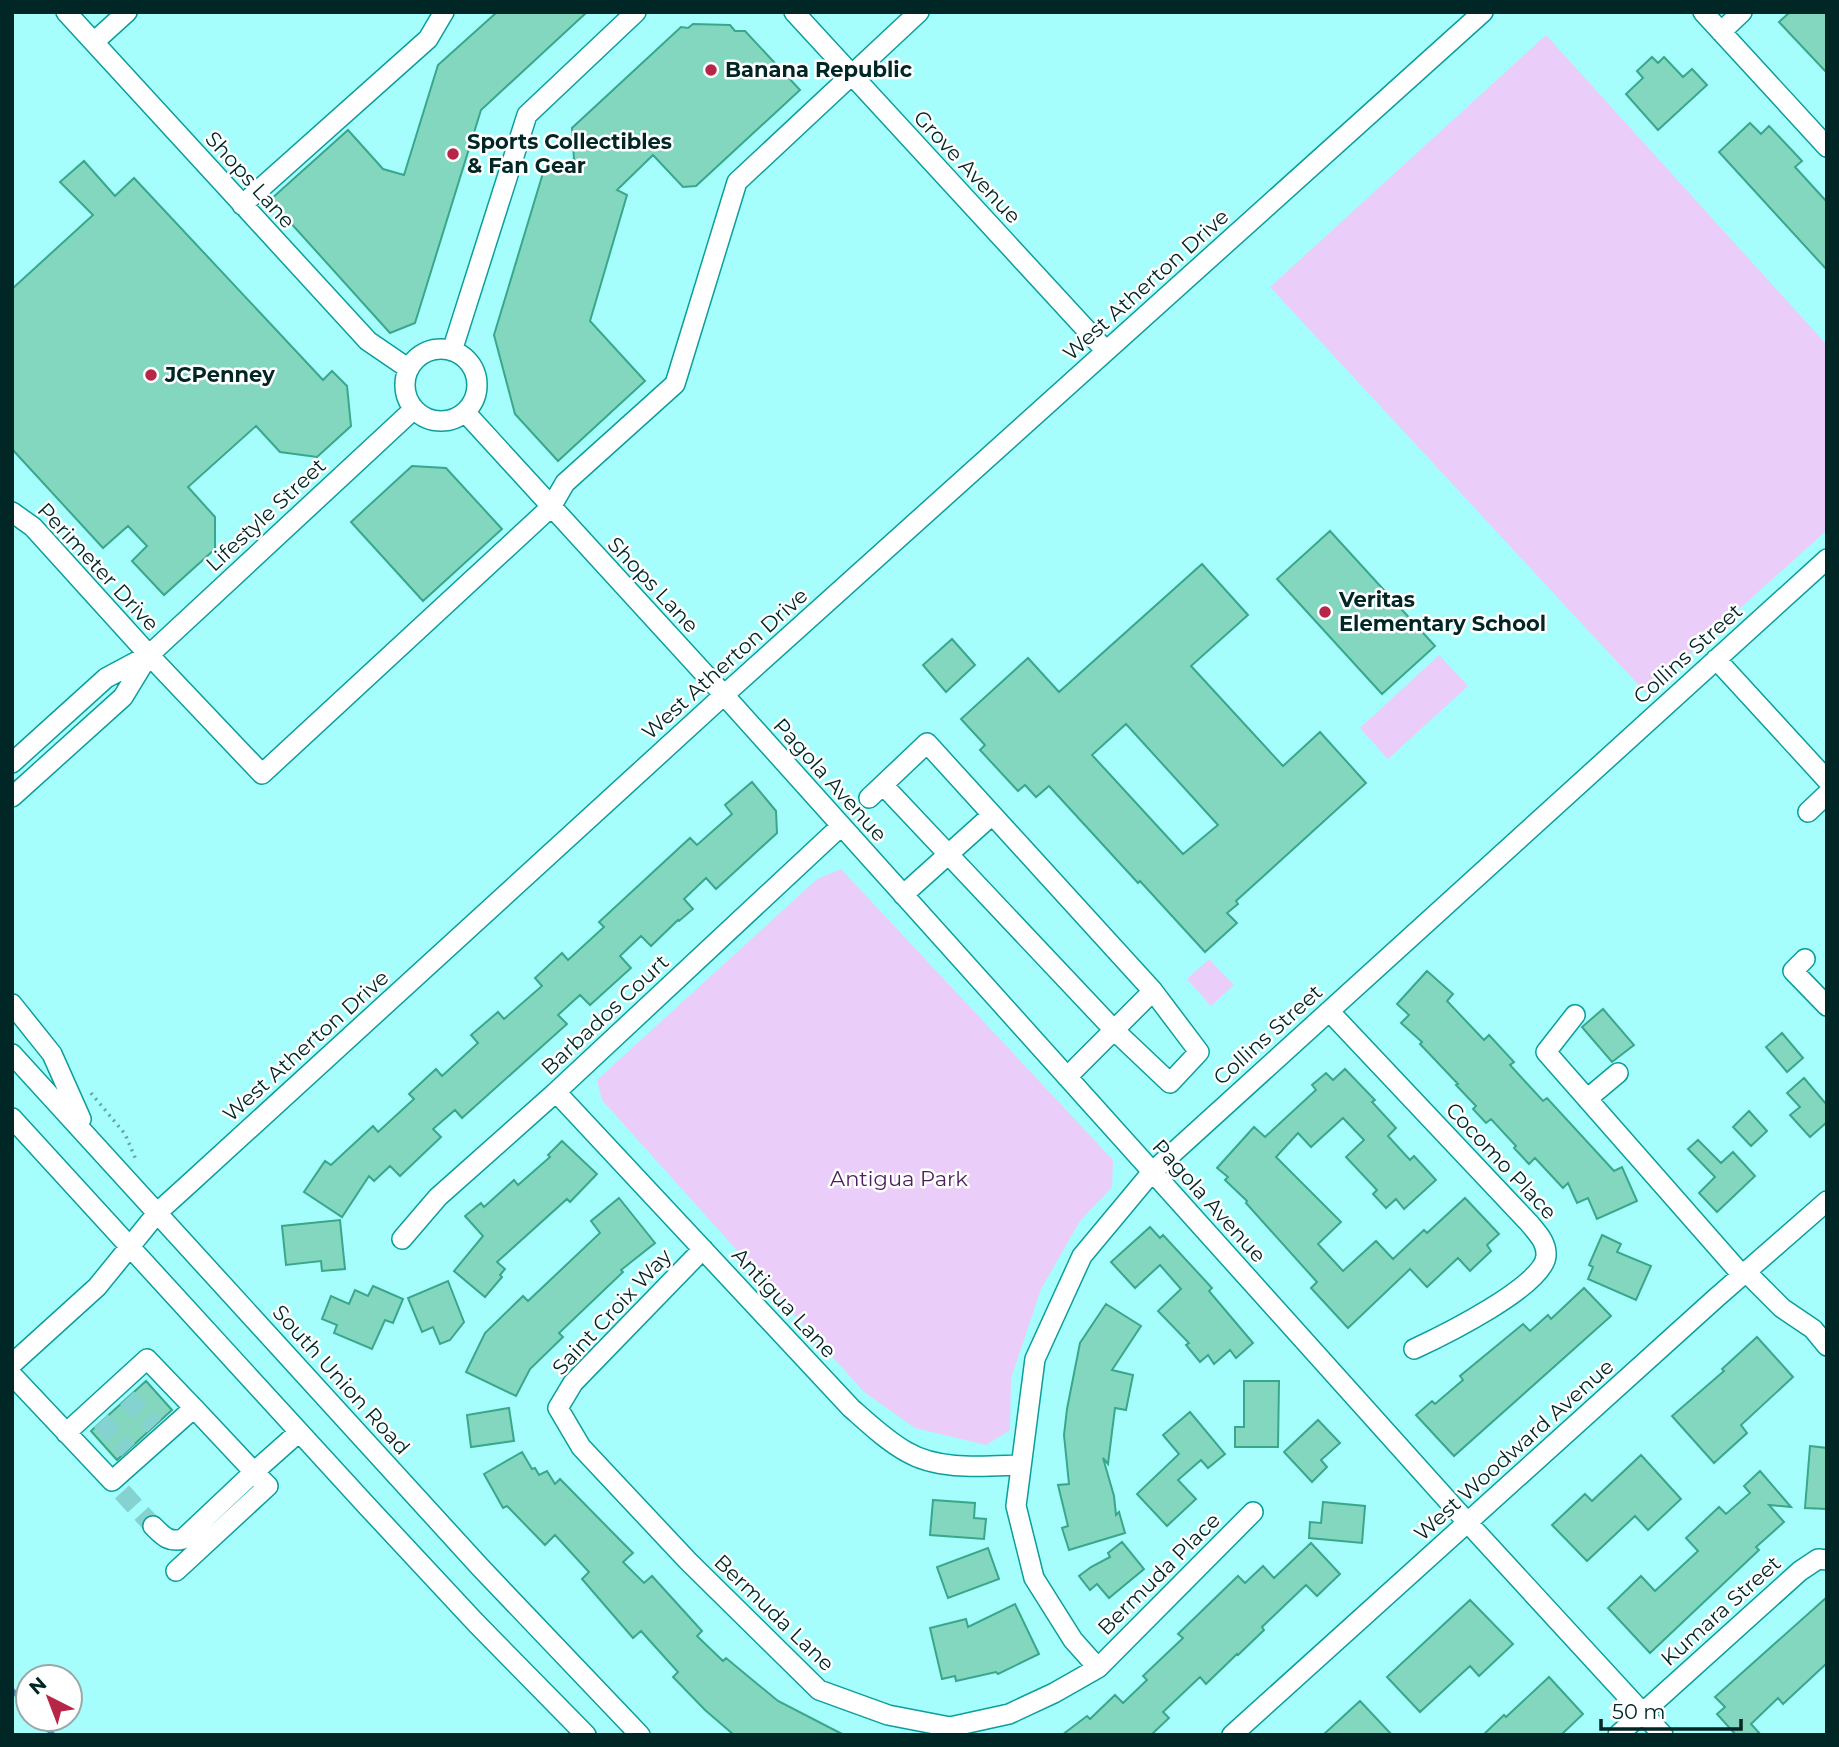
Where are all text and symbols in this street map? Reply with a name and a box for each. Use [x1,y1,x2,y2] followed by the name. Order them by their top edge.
[725,57,913,82] place label: Banana Republic
[703,62,719,78] marker: Banana Republic
[909,105,1026,228] street label: Grove Avenue
[200,126,300,233] street label: Shops Lane
[467,129,672,178] place label: Sports Collectibles & Fan Gear
[445,146,461,162] marker: Sports Collectibles & Fan Gear
[1058,204,1234,366] street label: West Atherton Drive
[164,362,275,387] place label: JCPenney
[143,367,159,383] marker: JCPenney
[201,453,331,576] street label: Lifestyle Street
[33,497,164,636] street label: Perimeter Drive
[603,532,704,638] street label: Shops Lane
[637,583,813,745] street label: West Atherton Drive
[1338,587,1546,636] place label: Veritas Elementary School
[1628,598,1747,709] street label: Collins Street
[1317,604,1333,620] marker: Veritas Elementary School
[768,713,892,847] street label: Pagola Avenue
[536,949,674,1080] street label: Barbados Court
[218,965,394,1127] street label: West Atherton Drive
[1208,979,1327,1090] street label: Collins Street
[1441,1097,1562,1224] street label: Cocomo Place
[1147,1134,1271,1268] street label: Pagola Avenue
[830,1166,968,1191] park label: Antigua Park
[727,1242,842,1363] street label: Antigua Lane
[547,1243,677,1380] street label: Saint Croix Way
[268,1300,415,1460] street label: South Union Road
[1409,1354,1618,1546] street label: West Woodward Avenue
[1092,1507,1225,1640] street label: Bermuda Place
[709,1549,839,1676] street label: Bermuda Lane
[1656,1550,1786,1671] street label: Kumara Street
[14,1663,84,1733] north arrow
[25,1672,51,1699] text: N
[1601,1688,1741,1732] scale bar
[1612,1699,1666,1724] text: 50 m

